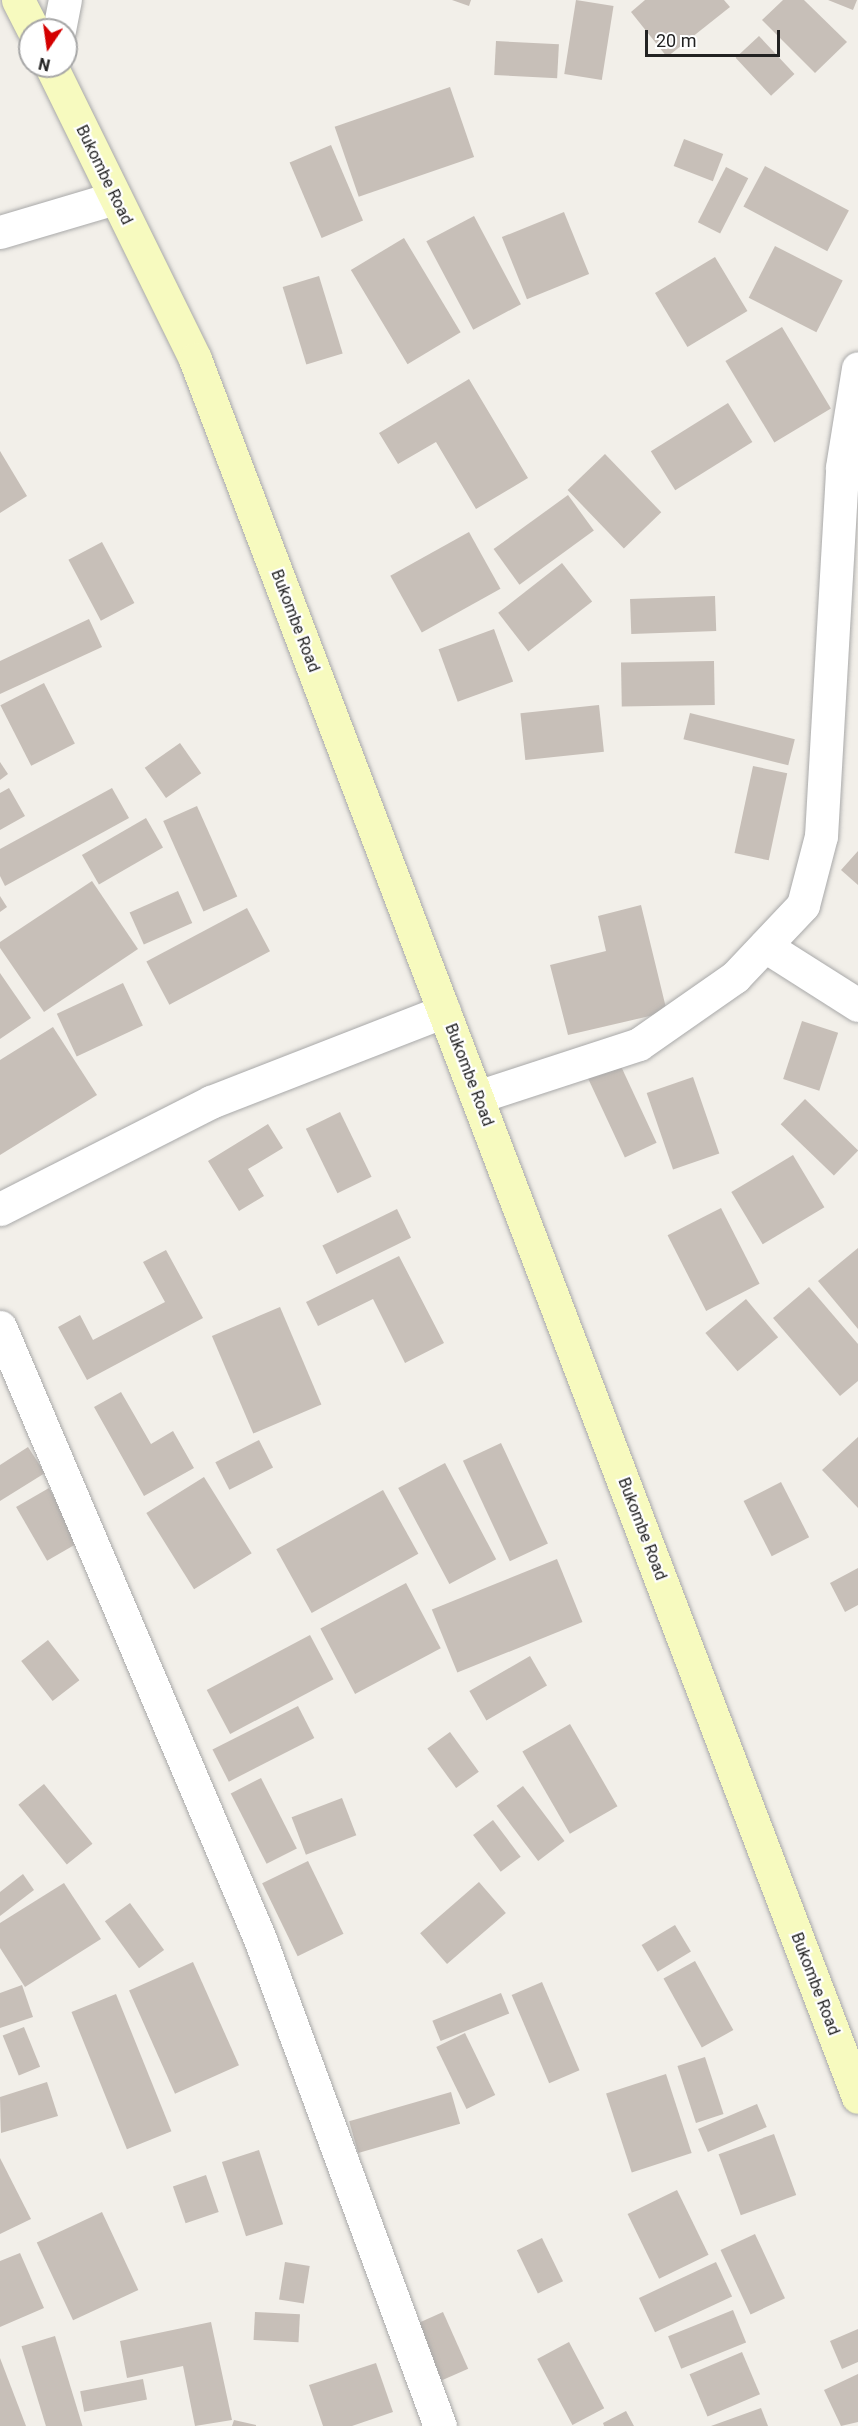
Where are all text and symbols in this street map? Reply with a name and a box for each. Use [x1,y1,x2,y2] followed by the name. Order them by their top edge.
[18,18,78,78] north arrow
[648,18,783,56] scale bar
[656,30,696,51] text: 20 m
[37,54,52,75] text: N
[72,122,136,228] street label: Bukombe Road
[267,567,323,675] street label: Bukombe Road
[441,1021,497,1129] street label: Bukombe Road
[614,1475,670,1583] street label: Bukombe Road
[787,1930,843,2038] street label: Bukombe Road

